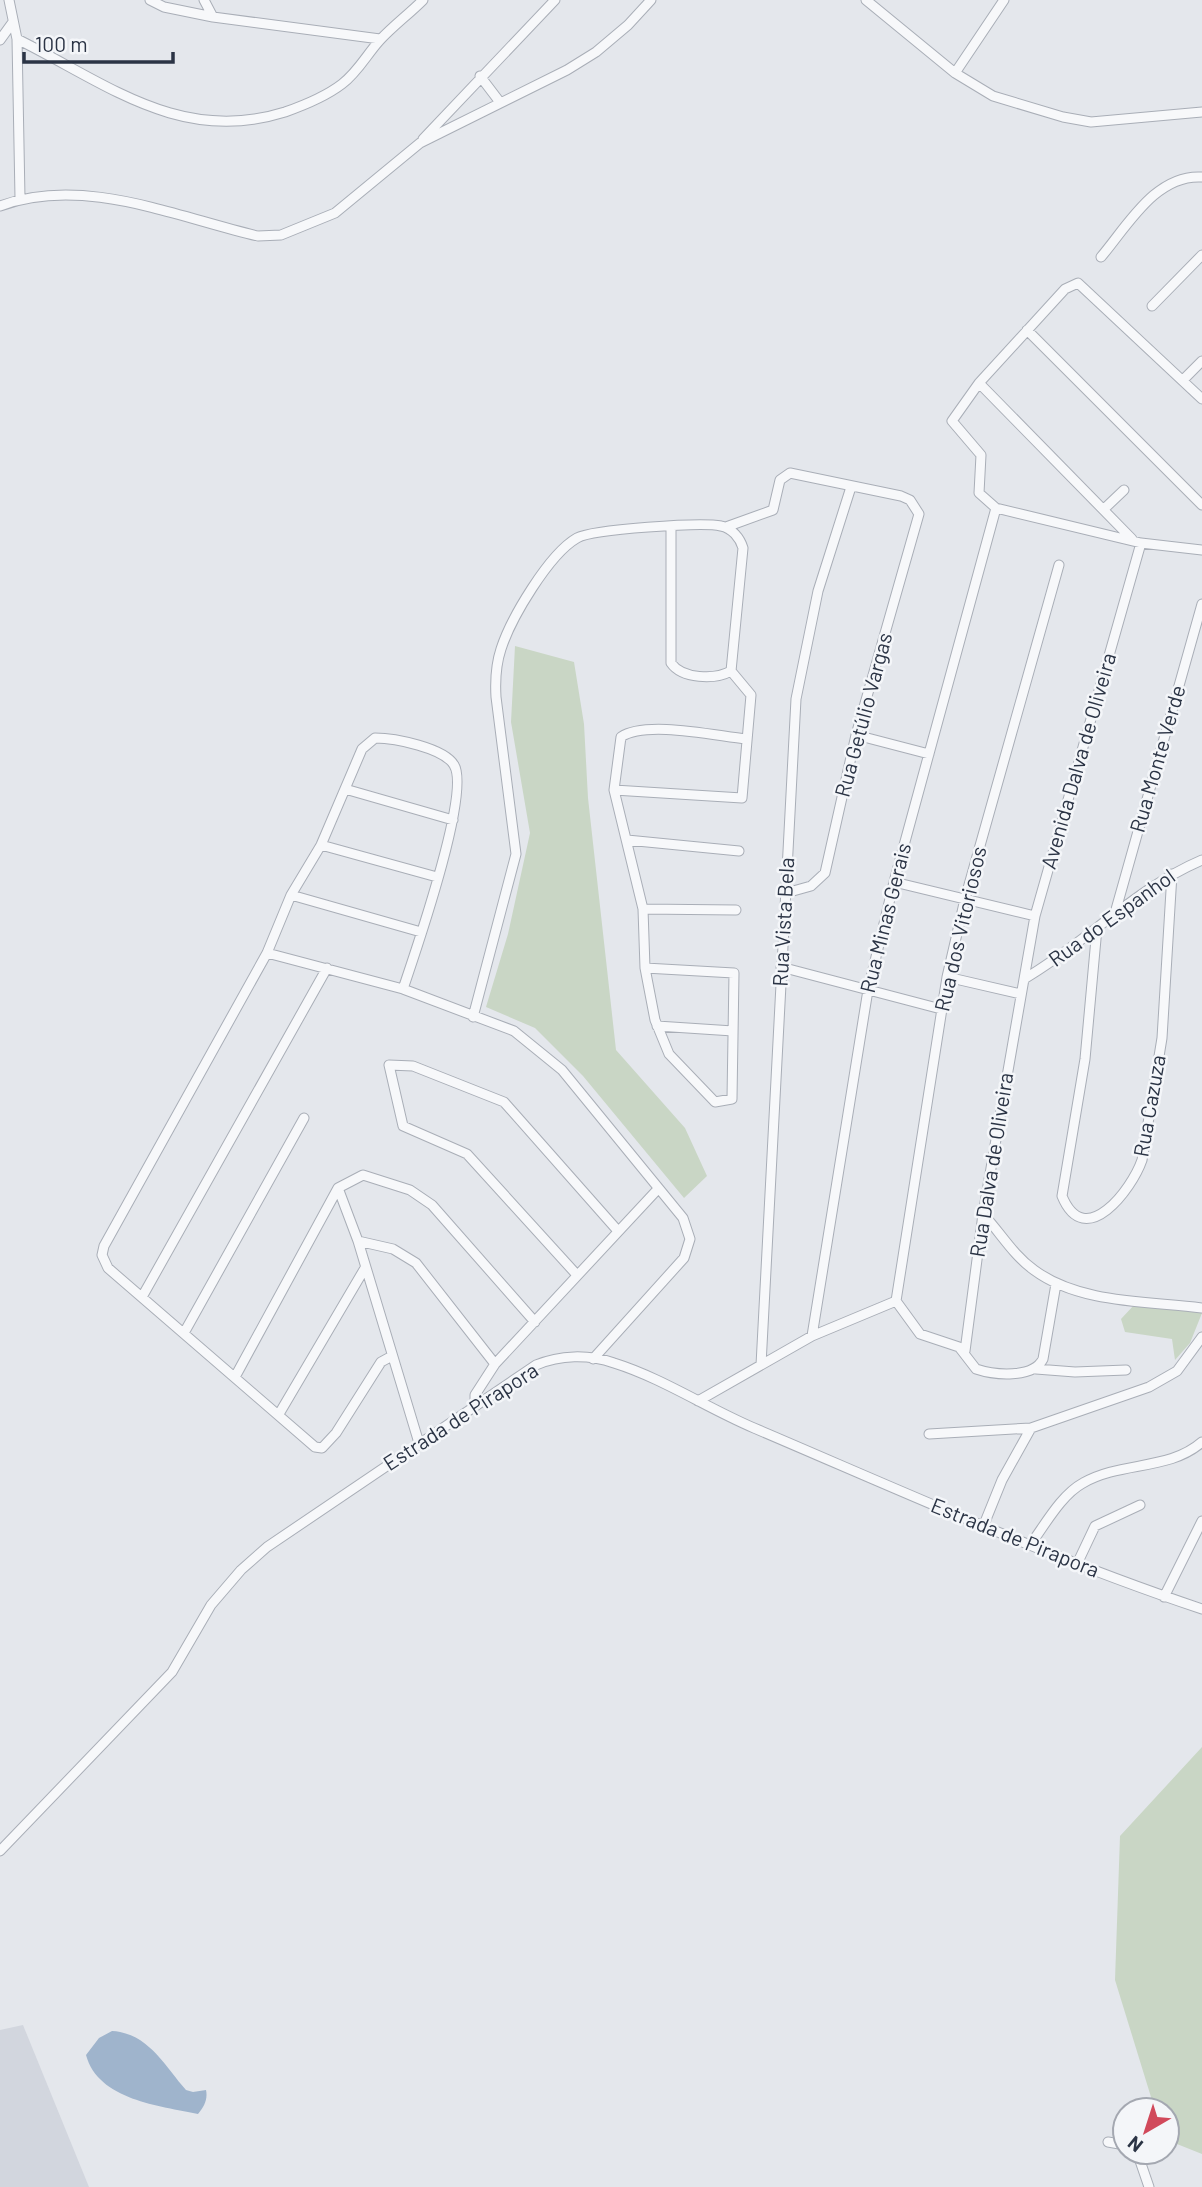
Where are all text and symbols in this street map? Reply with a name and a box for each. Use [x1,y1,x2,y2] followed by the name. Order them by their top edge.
[24,21,173,65] scale bar
[35,31,88,56] text: 100 m
[829,630,897,800] street label: Rua Getúlio Vargas
[1035,650,1120,872] street label: Avenida Dalva de Oliveira
[1124,682,1190,835] street label: Rua Monte Verde
[854,840,915,995] street label: Rua Minas Gerais
[928,844,991,1014] street label: Rua dos Vitoriosos
[767,857,798,987] street label: Rua Vista Bela
[1043,863,1179,971] street label: Rua do Espanhol
[1127,1053,1170,1159] street label: Rua Cazuza
[964,1071,1017,1259] street label: Rua Dalva de Oliveira
[378,1356,542,1475] street label: Estrada de Pirapora
[928,1491,1103,1582] street label: Estrada de Pirapora
[1111,2096,1181,2166] north arrow
[1123,2132,1147,2158] text: N

